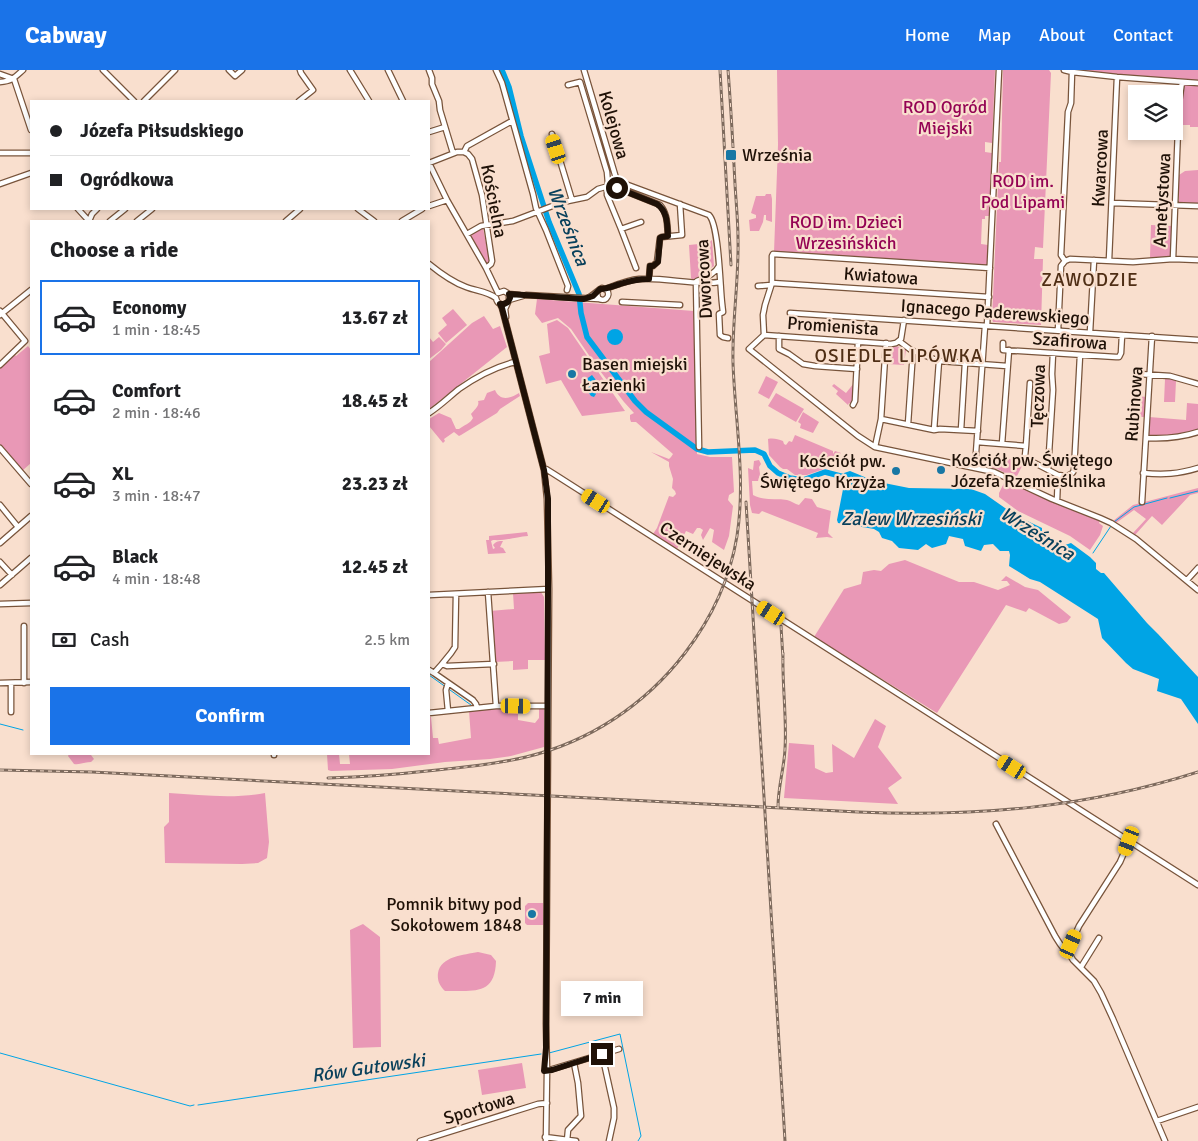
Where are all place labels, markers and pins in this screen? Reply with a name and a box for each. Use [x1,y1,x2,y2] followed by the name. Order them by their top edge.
[742,144,812,166] place label: Września
[724,148,738,162] marker: Września
[582,353,688,396] place label: Basen miejski Łazienki
[566,368,578,380] marker: Basen miejski Łazienki
[951,449,1113,492] place label: Kościół pw. Świętego Józefa Rzemieślnika
[760,450,886,493] place label: Kościół pw. Świętego Krzyża
[935,464,947,476] marker: Kościół pw. Świętego Józefa Rzemieślnika
[890,465,902,477] marker: Kościół pw. Świętego Krzyża
[386,893,522,936] place label: Pomnik bitwy pod Sokołowem 1848
[526,908,538,920] marker: Pomnik bitwy pod Sokołowem 1848

